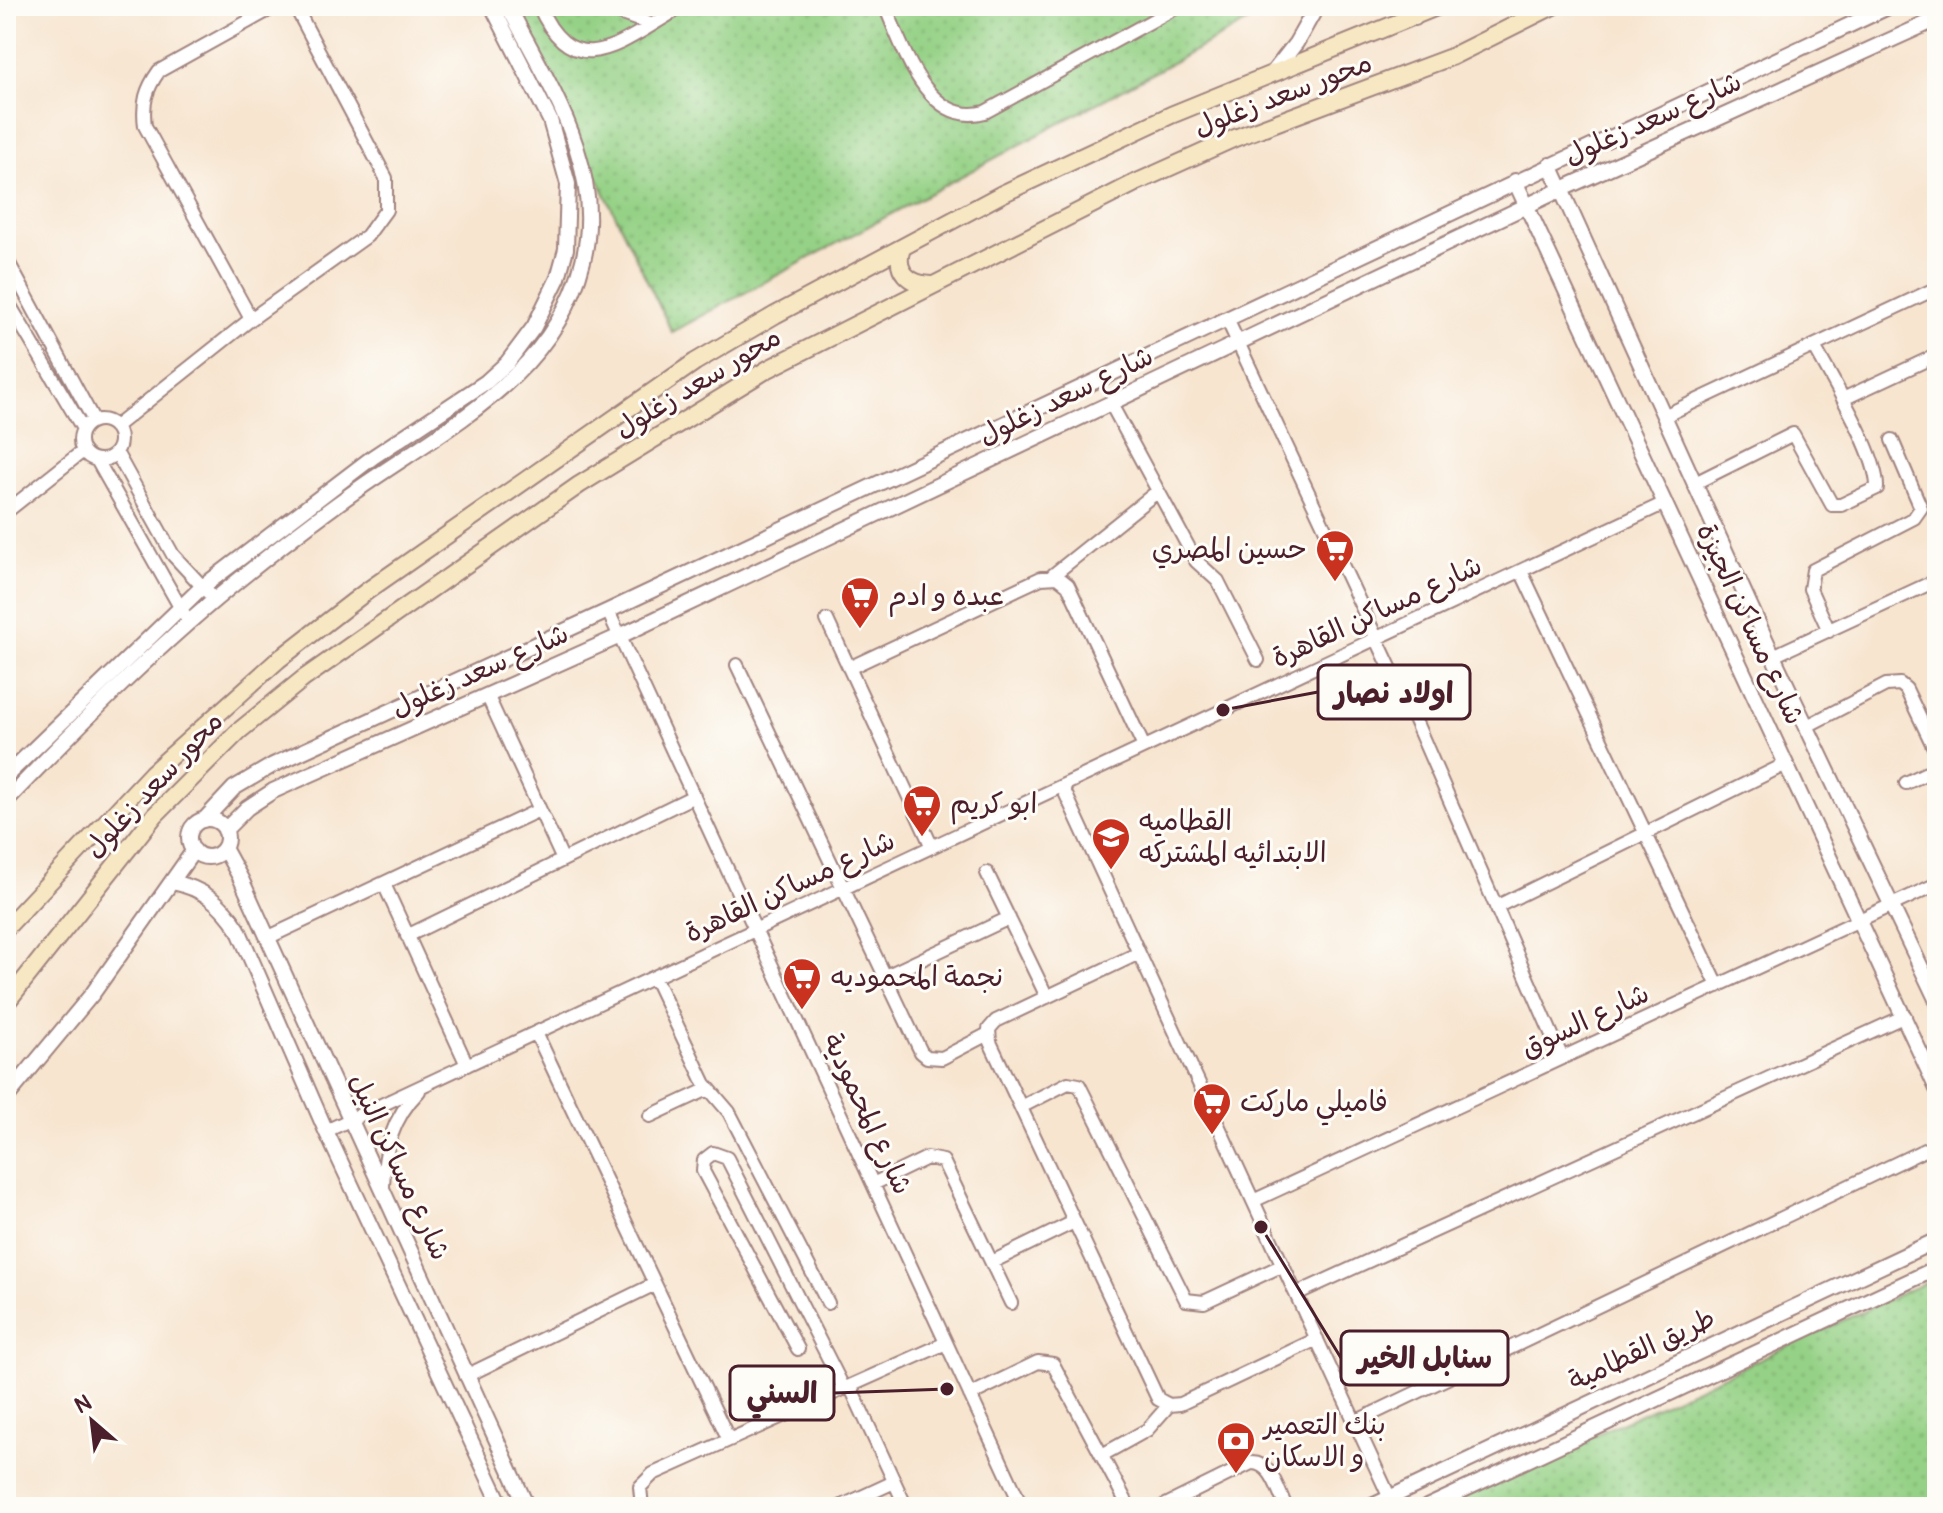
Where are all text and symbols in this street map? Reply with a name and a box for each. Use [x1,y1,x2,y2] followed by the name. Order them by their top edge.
[1189,45,1377,145] street label: محور سعد زغلول
[1559,64,1748,175] street label: شارع سعد زغلول
[608,320,788,446] street label: محور سعد زغلول
[973,339,1160,454] street label: شارع سعد زغلول
[1687,518,1812,731] street label: شارع مساكن الجيزة
[1314,528,1356,583] supermarket icon: حسين المصري
[1152,532,1307,569] place label: حسين المصري
[1266,548,1488,677] street label: شارع مساكن القاهرة
[839,575,881,630] supermarket icon: عبده و ادم
[888,579,1004,617] place label: عبده و ادم
[386,616,575,727] street label: شارع سعد زغلول
[1318,665,1470,719] callout: اولاد نصار
[1331,675,1454,712] text: اولاد نصار
[77,704,231,866] street label: محور سعد زغلول
[901,783,943,838] supermarket icon: ابو كريم
[950,787,1037,825] place label: ابو كريم
[1139,804,1327,871] place label: القطاميه الابتدائيه المشتركه
[1090,816,1132,871] school or university icon: القطاميه الابتدائيه المشتركه
[679,823,901,952] street label: شارع مساكن القاهرة
[781,956,823,1011] supermarket icon: نجمة المحموديه
[830,960,1003,995] place label: نجمة المحموديه
[1515,976,1655,1067] street label: شارع السوق
[813,1028,920,1201] street label: شارع المحمودية
[340,1068,458,1266] street label: شارع مساكن النيل
[1191,1081,1233,1136] supermarket icon: فاميلي ماركت
[1240,1085,1388,1126] place label: فاميلي ماركت
[1563,1301,1721,1399] street label: طريق القطامية
[1341,1331,1508,1385] callout: سنابل الخير
[1355,1340,1492,1377] text: سنابل الخير
[730,1366,834,1420] callout: السني
[746,1375,818,1419] text: السني
[52,1381,132,1461] north arrow
[70,1388,96,1420] text: N
[1262,1408,1386,1475] place label: بنك التعمير و الاسكان
[1215,1420,1257,1475] bank icon: بنك التعمير و الاسكان

